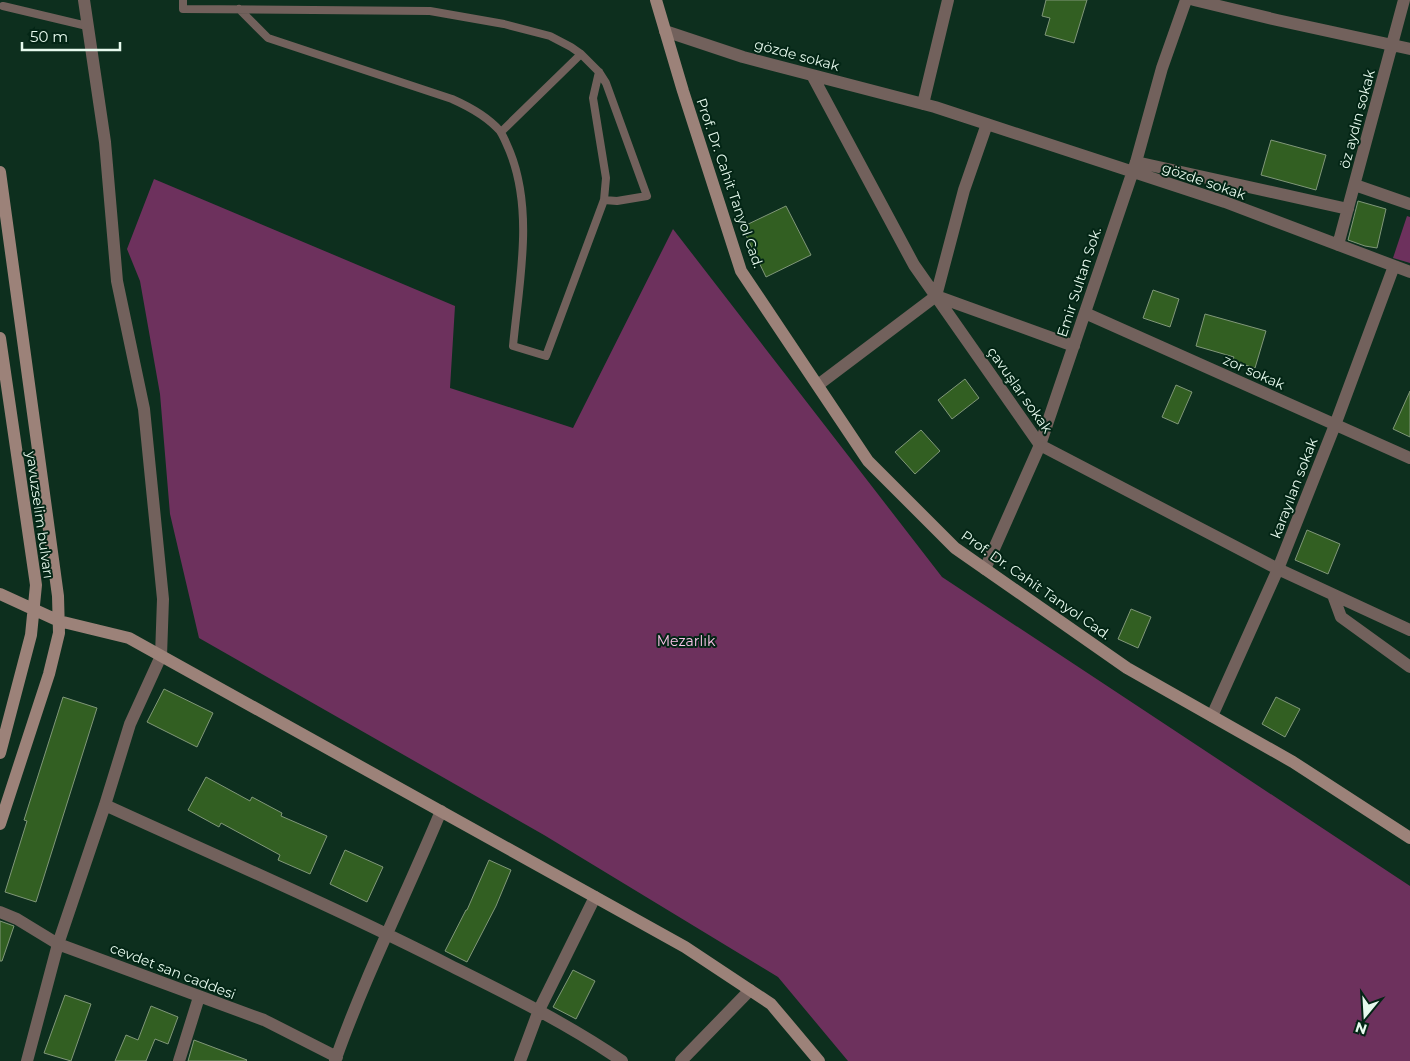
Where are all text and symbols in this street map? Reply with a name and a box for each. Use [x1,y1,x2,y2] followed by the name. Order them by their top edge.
[22,20,120,52] scale bar
[30,27,68,46] text: 50 m
[752,35,842,75] street label: gözde sokak
[1335,67,1379,170] street label: öz aydın sokak
[692,96,768,270] street label: Prof. Dr. Cahit Tanyol Cad.
[1160,158,1249,204] street label: gözde sokak
[1053,225,1105,339] street label: Emir Sultan Sok.
[983,343,1057,437] street label: çavuşlar sokak
[1220,350,1288,394] street label: zor sokak
[1267,434,1322,541] street label: karayılan sokak
[22,449,58,580] street label: yavuzselim bulvarı
[958,526,1114,644] street label: Prof. Dr. Cahit Tanyol Cad.
[657,632,716,650] park label: Mezarlık
[108,939,238,1003] street label: cevdet san caddesi
[1340,991,1390,1041] north arrow
[1353,1018,1369,1039] text: N

